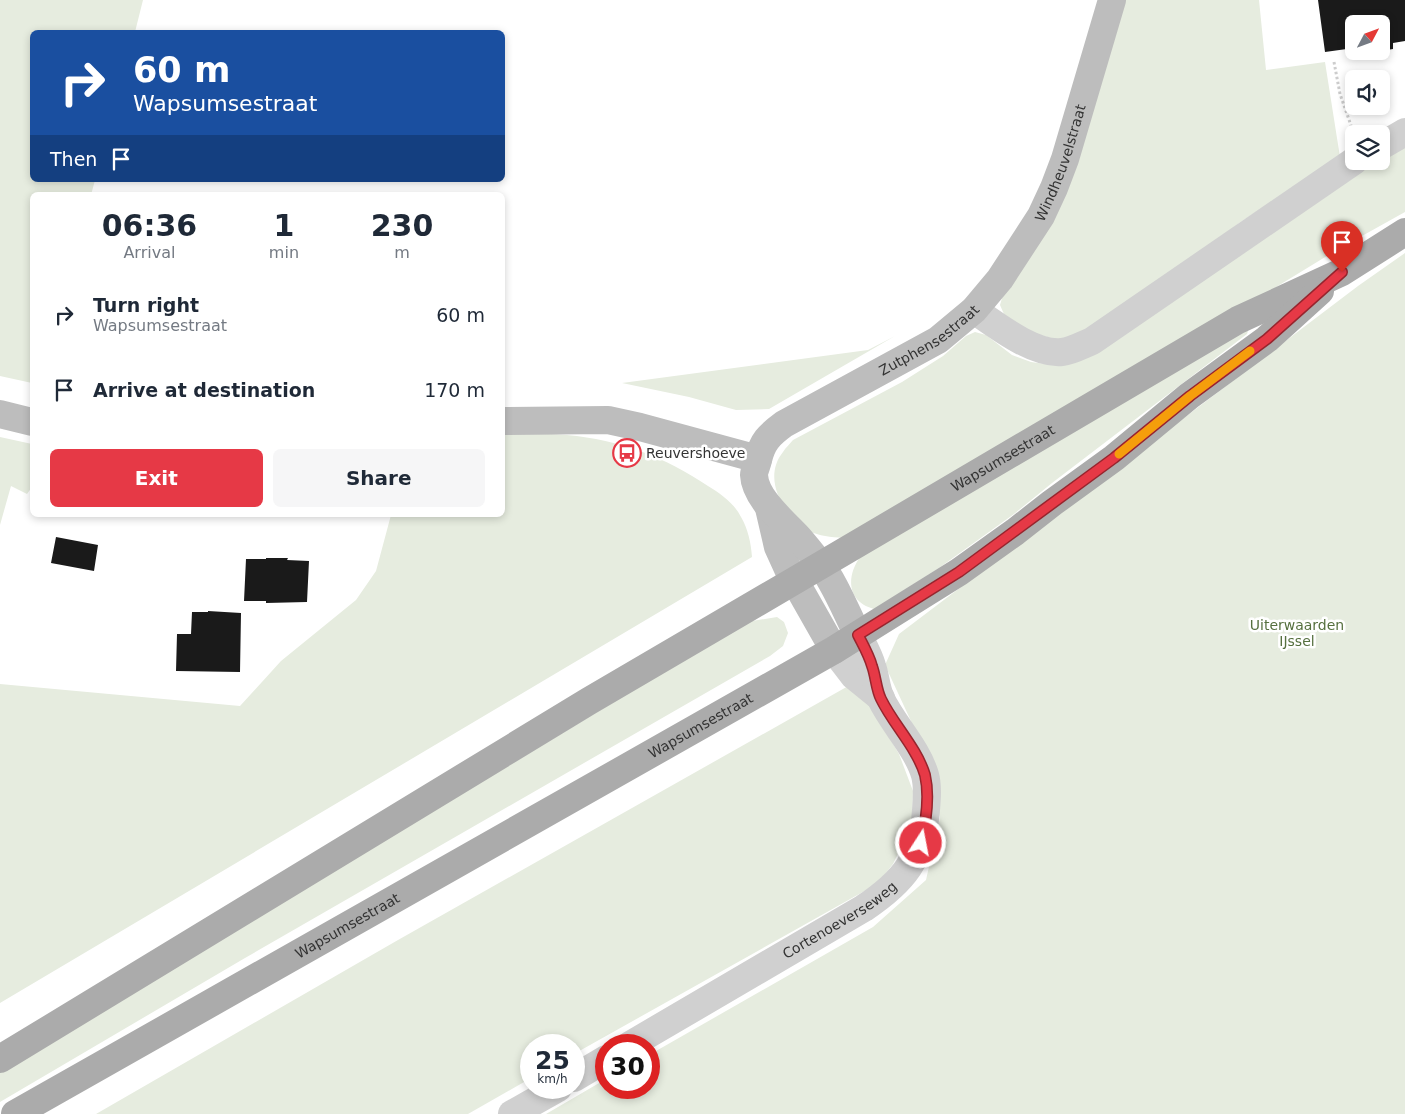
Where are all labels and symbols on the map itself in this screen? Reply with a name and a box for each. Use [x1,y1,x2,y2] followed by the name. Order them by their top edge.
[1345,15,1390,60] north arrow
[1032,102,1089,224] street label: Windheuvelstraat
[1321,221,1363,272] pin
[876,302,983,379] street label: Zutphensestraat
[948,421,1058,495] street label: Wapsumsestraat
[612,438,642,468] bus stop icon: Reuvershoeve
[646,445,745,461] place label: Reuvershoeve
[1250,617,1344,649] park label: Uiterwaarden IJssel
[646,689,756,761] street label: Wapsumsestraat
[894,816,946,868] position arrow
[780,878,900,962] street label: Cortenoeverseweg
[292,890,403,962] street label: Wapsumsestraat
[595,1034,660,1099] speed limit sign: 30

